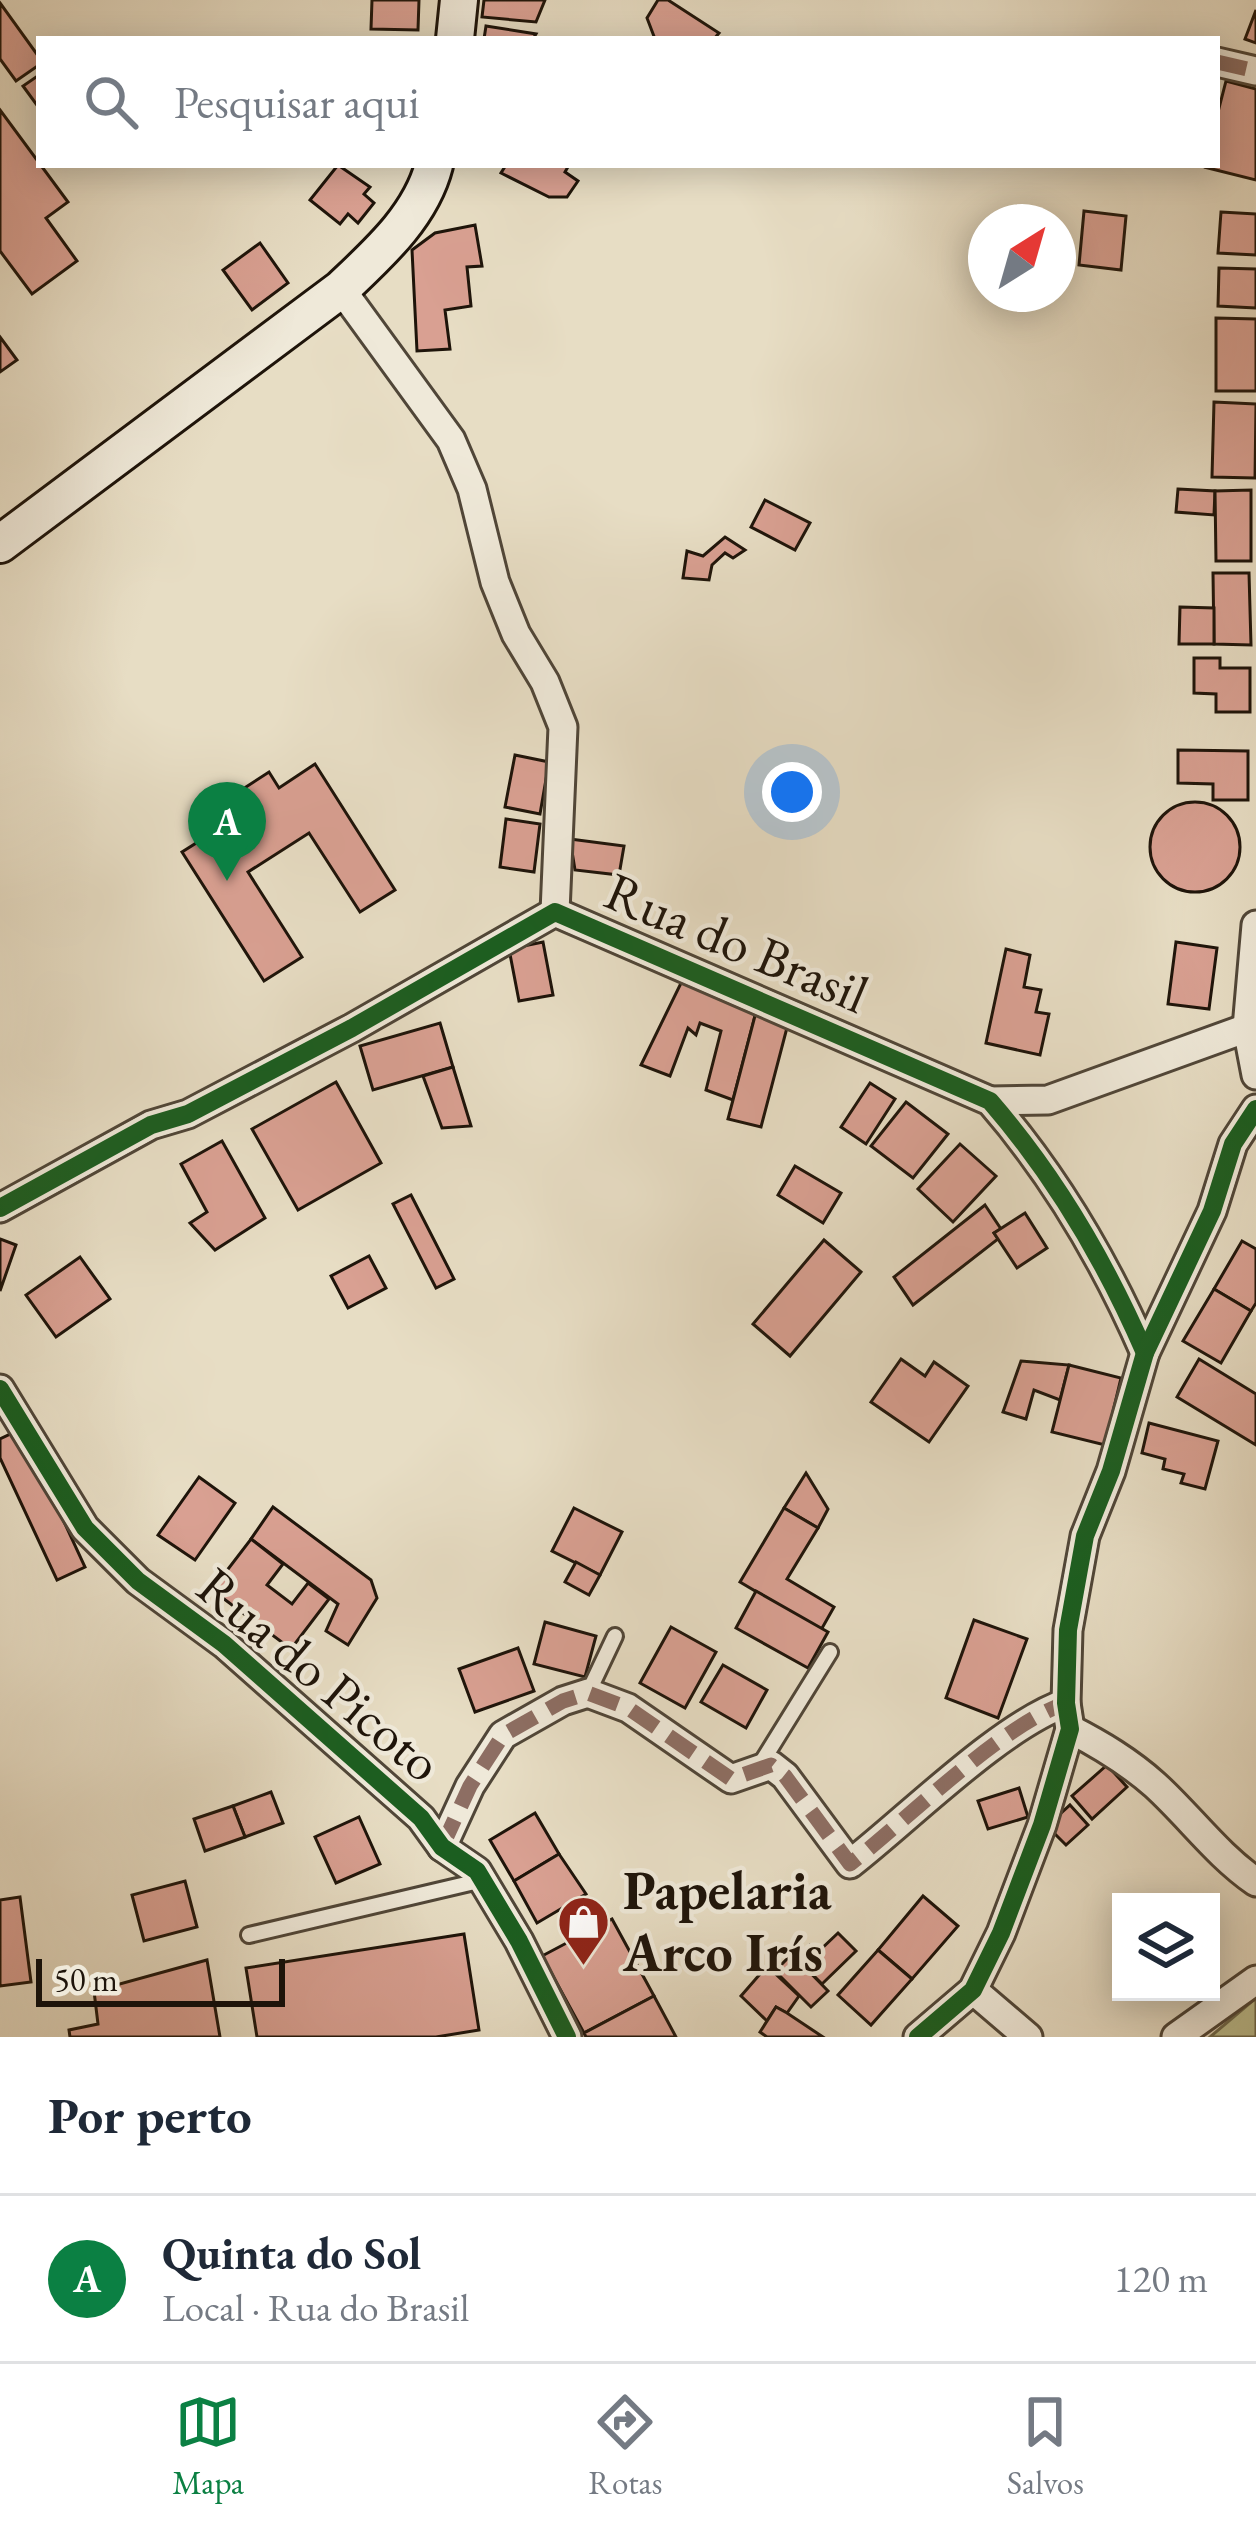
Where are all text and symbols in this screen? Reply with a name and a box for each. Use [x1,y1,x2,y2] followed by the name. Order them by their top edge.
[36,36,1220,168] search box
[78,69,144,135] icon: search
[174,73,420,131] text: Pesquisar aqui
[968,204,1076,312] north arrow
[762,762,822,822] your location
[188,782,266,881] pin: A
[595,855,879,1029] street label: Rua do Brasil
[183,1551,457,1797] street label: Rua do Picoto
[622,1855,832,1987] place label: Papelaria Arco Irís
[556,1893,612,1967] shop icon: Papelaria Arco Irís
[1112,1893,1220,2001] map controls
[1112,1893,1220,2001] button: layers
[36,1953,285,2006] scale bar
[54,1958,118,2001] text: 50 m
[48,2082,252,2148] text: Por perto
[162,2224,421,2282] text: Quinta do Sol
[73,2253,101,2304] text: A
[1114,2253,1208,2304] text: 120 m
[162,2282,469,2333] text: Local · Rua do Brasil
[172,2389,244,2504] tab: Mapa
[588,2389,662,2504] tab: Rotas
[1007,2389,1084,2504] tab: Salvos

